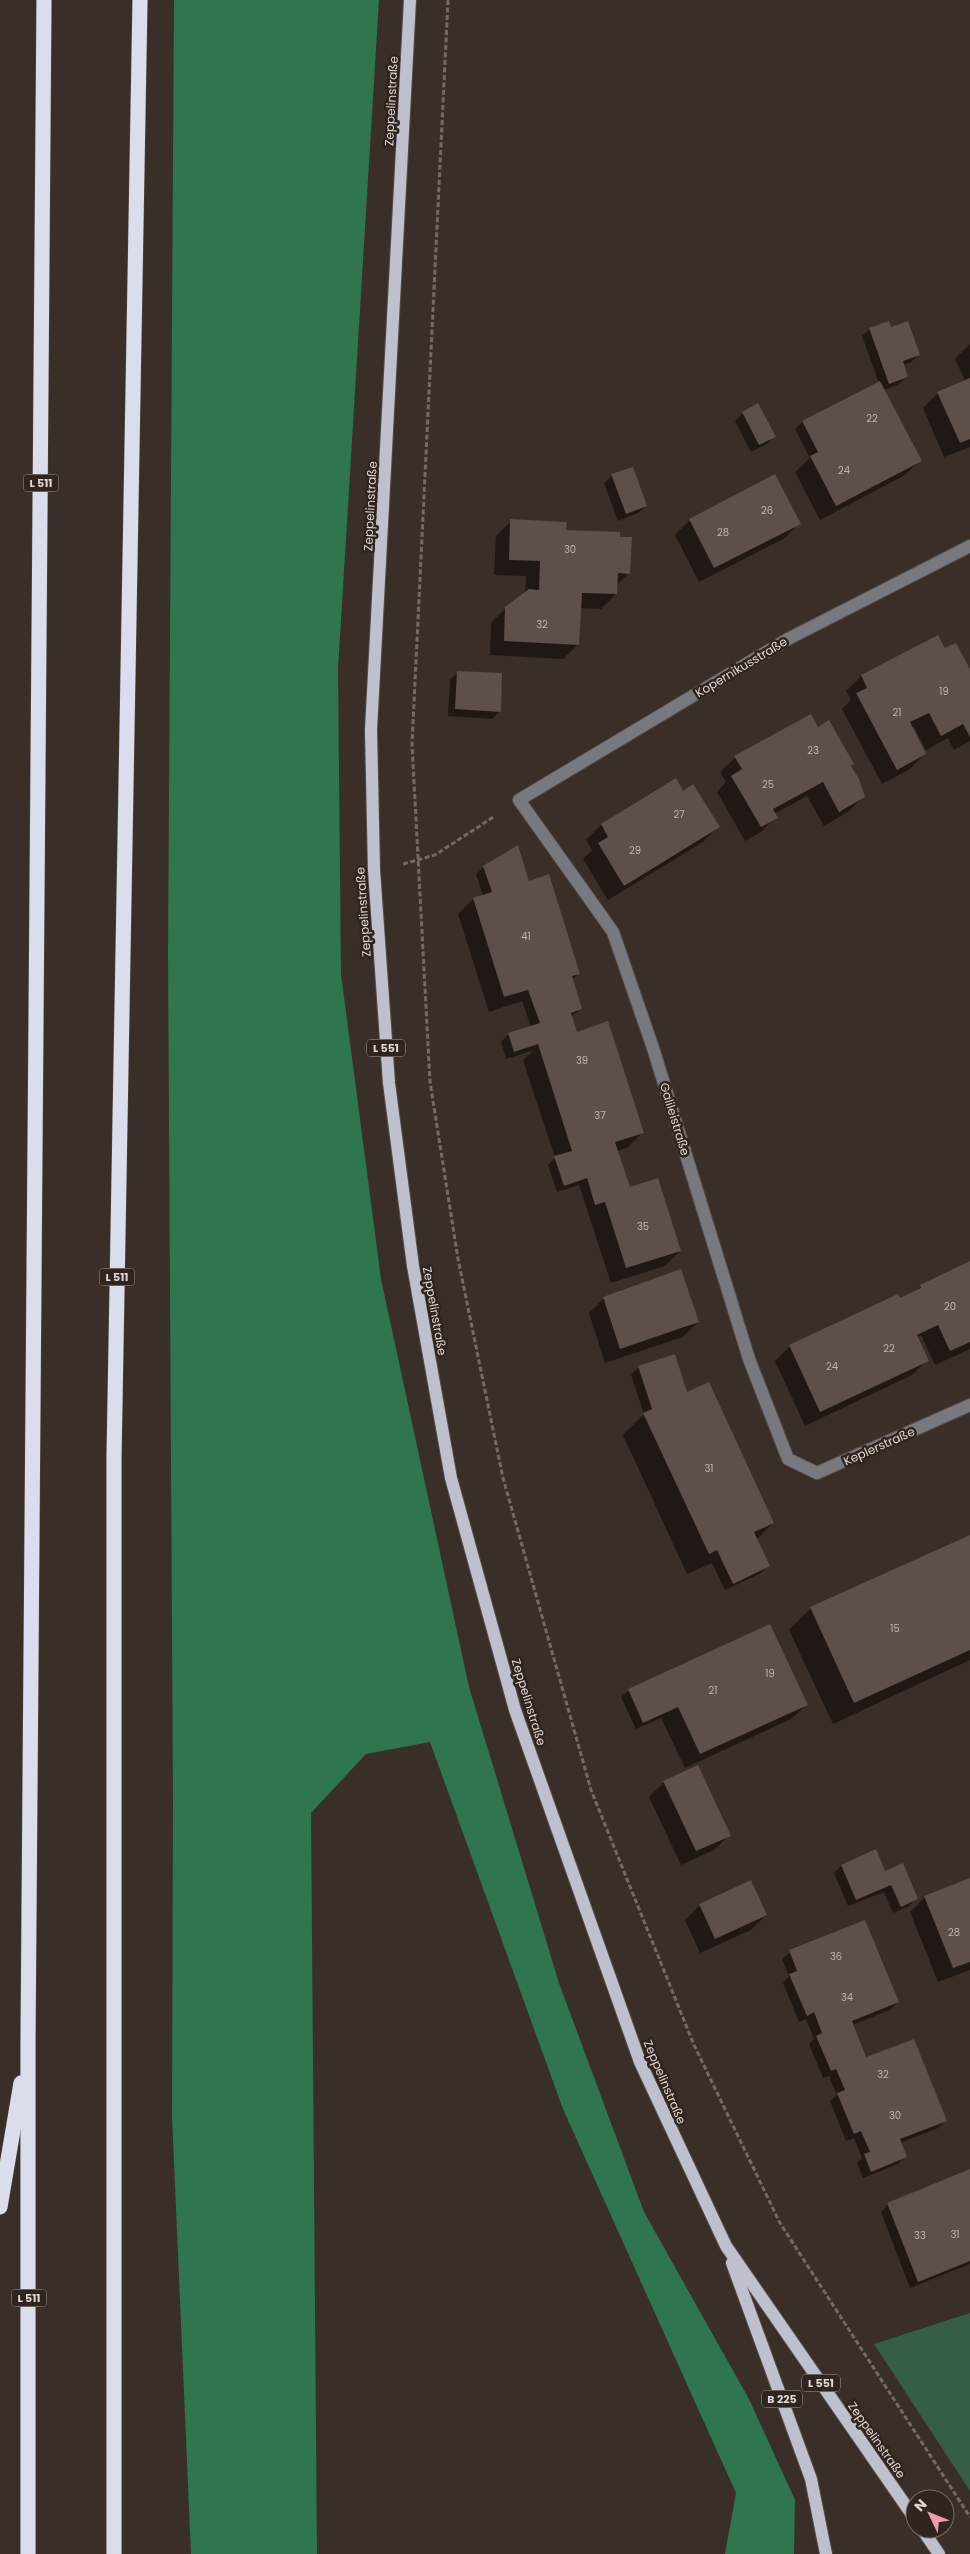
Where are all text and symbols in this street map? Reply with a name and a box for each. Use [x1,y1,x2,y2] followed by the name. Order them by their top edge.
[380,56,402,146] street label: Zeppelinstraße
[866,411,878,426] house number: 22
[359,461,381,551] street label: Zeppelinstraße
[838,463,850,478] house number: 24
[23,474,58,492] road number: L 511
[761,503,773,518] house number: 26
[717,525,729,540] house number: 28
[564,542,576,557] house number: 30
[536,617,548,632] house number: 32
[692,633,790,701] street label: Kopernikusstraße
[939,684,949,699] house number: 19
[893,705,901,720] house number: 21
[807,743,819,758] house number: 23
[762,777,774,792] house number: 25
[673,807,685,822] house number: 27
[629,843,641,858] house number: 29
[351,867,375,957] street label: Zeppelinstraße
[521,929,531,944] house number: 41
[367,1040,405,1056] road number: L 551
[576,1053,588,1068] house number: 39
[656,1080,694,1158] street label: Galileistraße
[594,1108,606,1123] house number: 37
[637,1219,649,1234] house number: 35
[419,1265,451,1357] street label: Zeppelinstraße
[100,1268,134,1286] road number: L 511
[944,1299,956,1314] house number: 20
[883,1341,895,1356] house number: 22
[826,1359,838,1374] house number: 24
[841,1423,917,1469] street label: Keplerstraße
[704,1461,714,1476] house number: 31
[890,1621,900,1636] house number: 15
[508,1656,550,1748] street label: Zeppelinstraße
[765,1666,775,1681] house number: 19
[709,1683,717,1698] house number: 21
[948,1925,960,1940] house number: 28
[830,1949,842,1964] house number: 36
[841,1990,853,2005] house number: 34
[640,2037,690,2127] street label: Zeppelinstraße
[877,2067,889,2082] house number: 32
[889,2108,901,2123] house number: 30
[950,2227,960,2242] house number: 31
[914,2228,926,2243] house number: 33
[12,2290,46,2306] road number: L 511
[802,2374,840,2392] road number: L 551
[762,2390,802,2408] road number: B 225
[844,2398,910,2482] street label: Zeppelinstraße
[905,2489,955,2539] north arrow
[910,2494,931,2516] text: N

